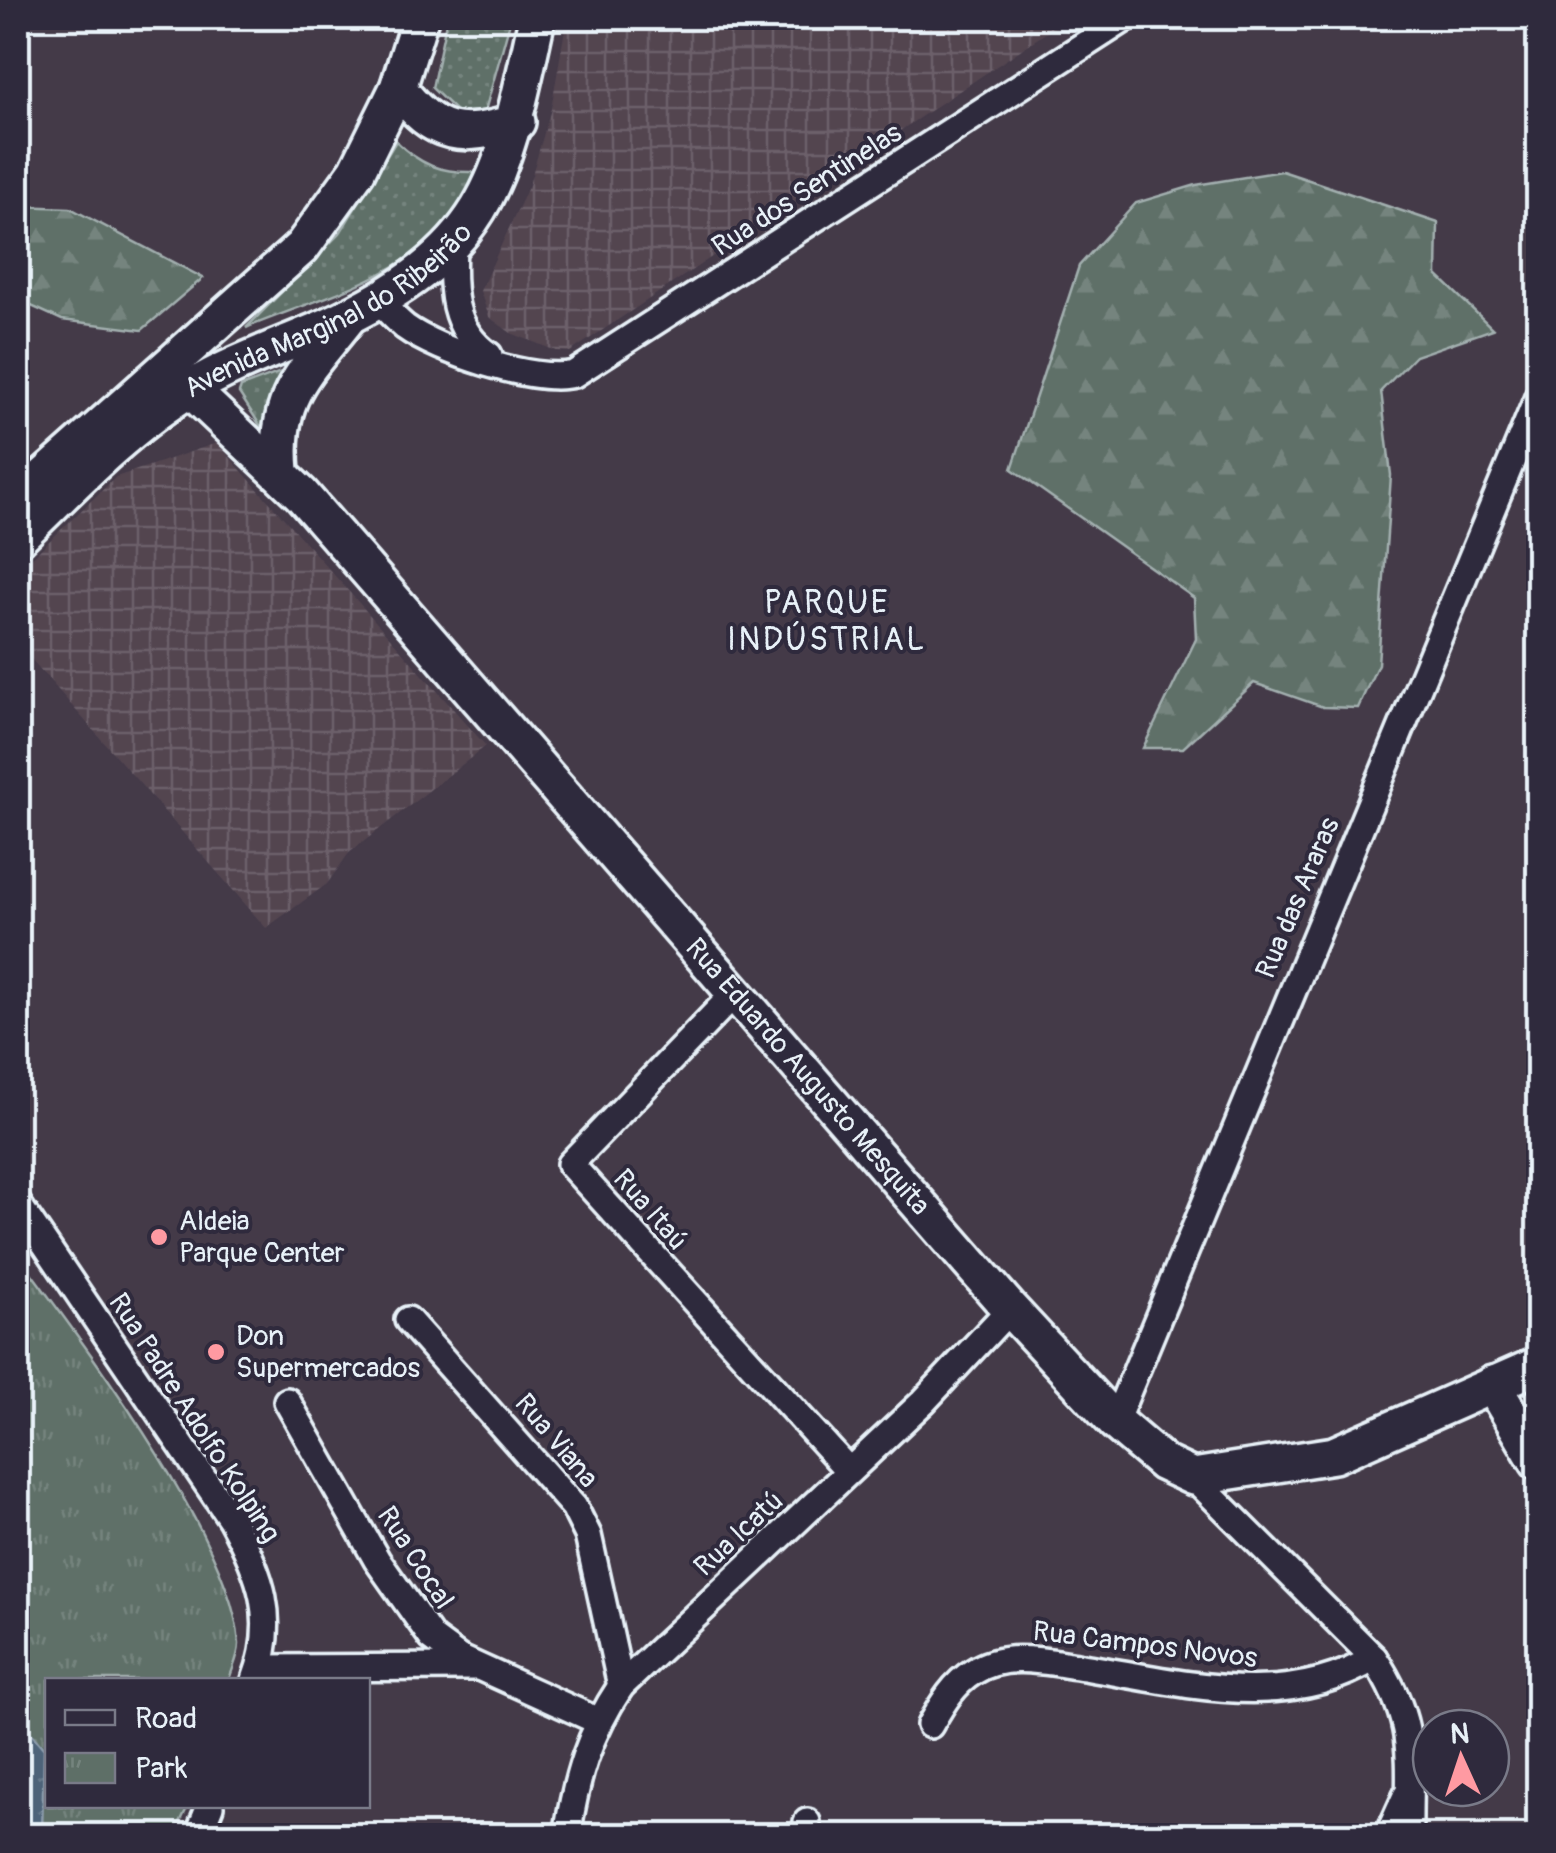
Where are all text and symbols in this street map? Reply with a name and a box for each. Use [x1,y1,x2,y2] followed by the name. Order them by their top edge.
[706,115,909,264] street label: Rua dos Sentinelas
[178,216,480,406] street label: Avenida Marginal do Ribeirão
[727,583,927,660] district label: PARQUE INDÚSTRIAL
[1248,812,1348,984] street label: Rua das Araras
[678,931,938,1222] street label: Rua Eduardo Augusto Mesquita
[605,1162,695,1258] street label: Rua Itaú
[179,1204,345,1271] place label: Aldeia Parque Center
[148,1226,170,1248] marker: Aldeia Parque Center
[100,1287,288,1549] street label: Rua Padre Adolfo Kolping
[236,1319,421,1386] place label: Don Supermercados
[205,1341,227,1363] marker: Don Supermercados
[507,1387,605,1495] street label: Rua Viana
[687,1484,791,1584] street label: Rua Icatú
[369,1500,461,1616] street label: Rua Cocal
[1031,1614,1260,1676] street label: Rua Campos Novos
[45,1678,370,1808] legend
[135,1700,197,1737] text: Road
[1411,1708,1511,1808] north arrow
[1449,1717,1470,1753] text: N
[135,1750,188,1787] text: Park

